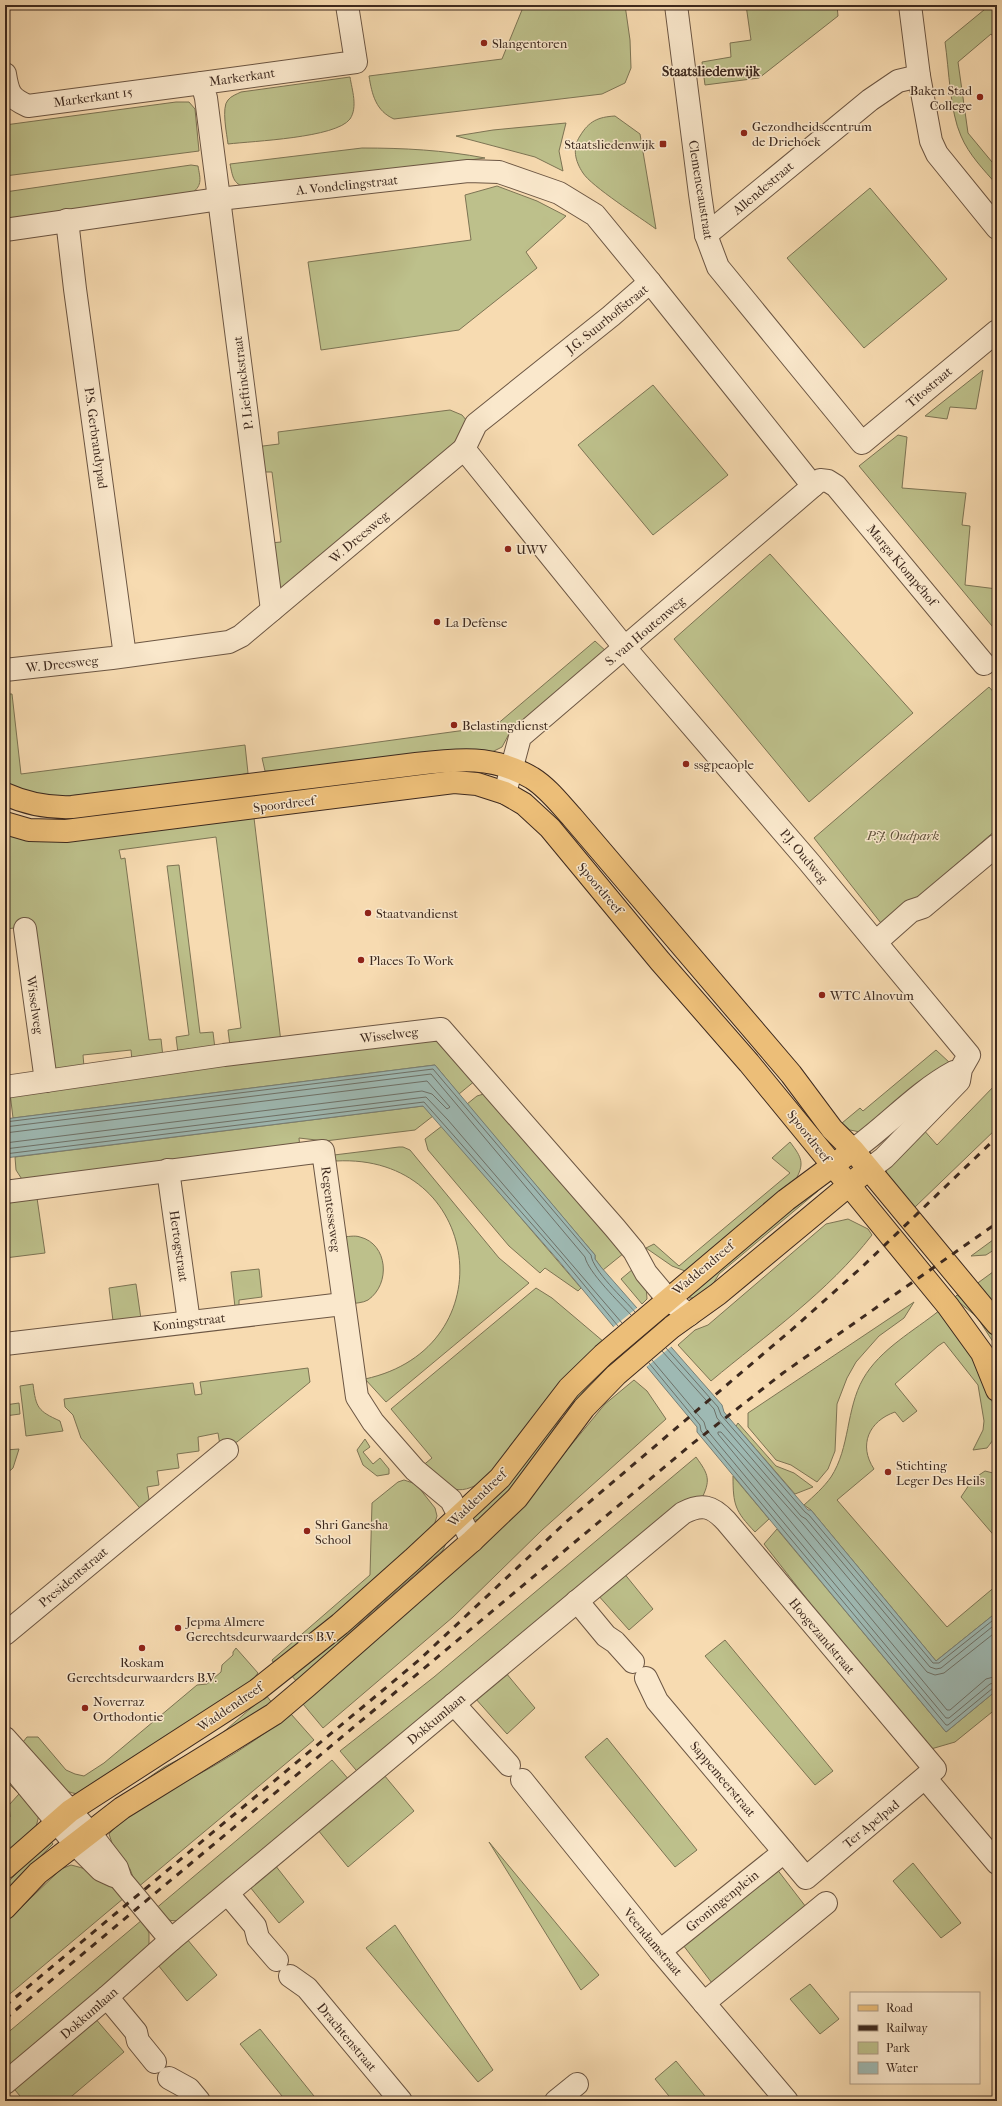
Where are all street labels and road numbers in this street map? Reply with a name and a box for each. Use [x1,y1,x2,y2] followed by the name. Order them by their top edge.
[208,65,276,89] street label: Markerkant
[53,84,134,110] street label: Markerkant 15
[686,139,716,241] street label: Clemenceaustraat
[729,158,797,218] street label: Allendestraat
[294,172,399,198] street label: A. Vondelingstraat
[562,281,651,357] street label: J.G. Suurhoffstraat
[230,335,256,431] street label: P. Lieftinckstraat
[903,363,955,410] street label: Titostraat
[81,386,111,491] street label: P.S. Gerbrandypad
[325,507,393,567] street label: W. Dreesweg
[864,522,942,611] street label: Marga Klompéhof
[602,593,689,669] street label: S. van Houtenweg
[24,653,100,675] street label: W. Dreesweg
[252,792,318,815] street label: Spoordreef
[777,826,832,887] street label: P.J. Oudweg
[574,859,627,919] street label: Spoordreef
[23,974,47,1036] street label: Wisselweg
[358,1024,420,1046] street label: Wisselweg
[784,1107,836,1167] street label: Spoordreef
[318,1165,344,1254] street label: Regentesseweg
[167,1209,191,1283] street label: Hertogstraat
[668,1236,739,1299] street label: Waddendreef
[152,1310,227,1334] street label: Koningstraat
[444,1464,511,1530] street label: Waddendreef
[35,1544,111,1610] street label: Presidentstraat
[786,1595,858,1677] street label: Hoogezandstraat
[194,1678,268,1735] street label: Waddendreef
[404,1690,468,1748] street label: Dokkumlaan
[687,1738,759,1820] street label: Sappemeerstraat
[840,1796,903,1851] street label: Ter Apelpad
[683,1867,762,1935] street label: Groningenplein
[620,1904,686,1979] street label: Veendamstraat
[57,1984,121,2042] street label: Dokkumlaan
[314,2000,380,2074] street label: Drachtenstraat

